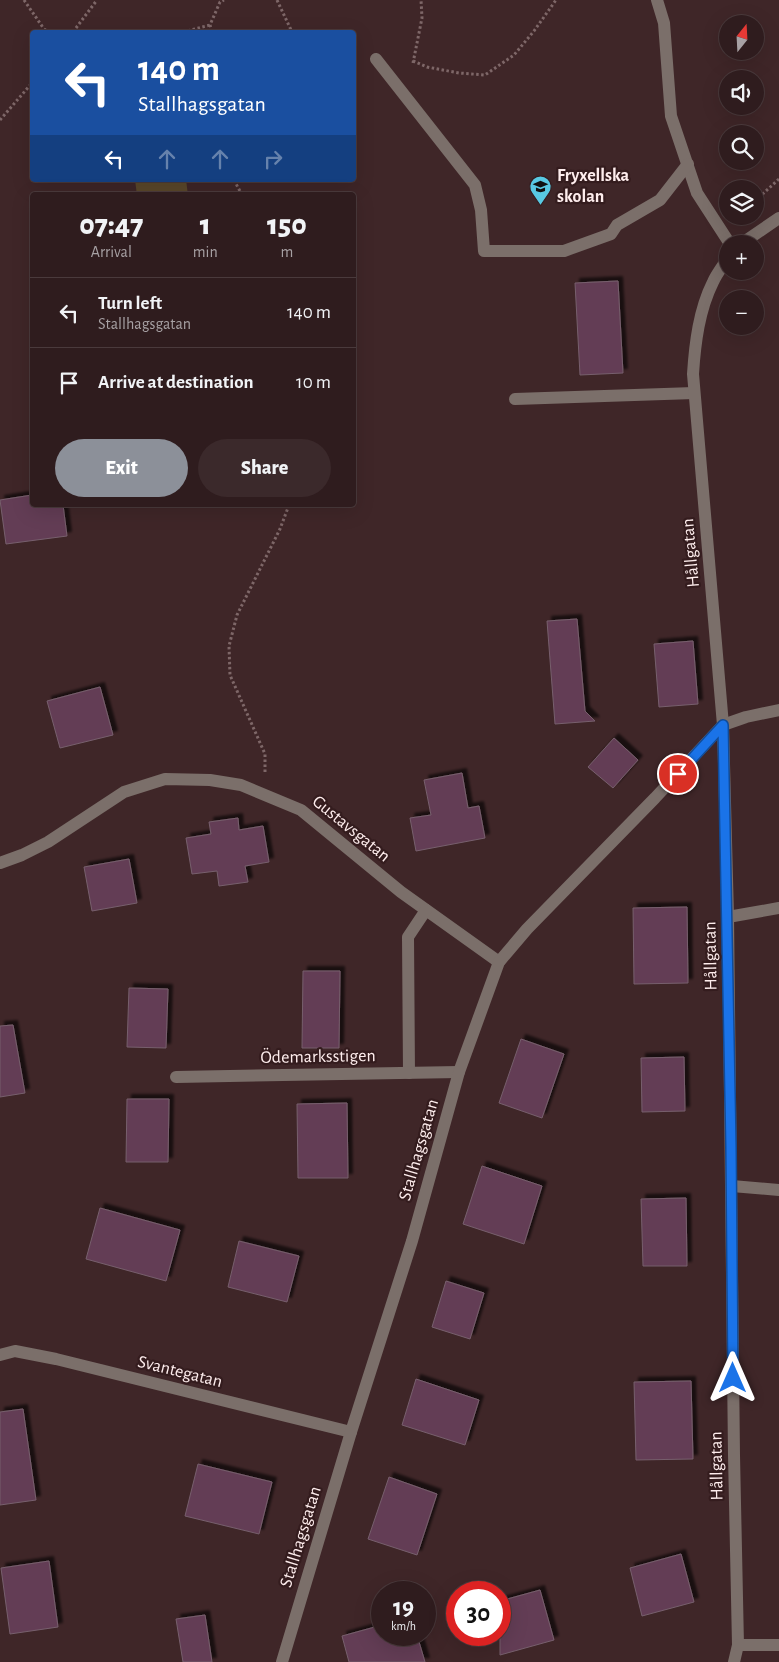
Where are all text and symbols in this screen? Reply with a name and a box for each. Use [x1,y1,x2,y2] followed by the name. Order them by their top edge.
[719,15,764,60] north arrow
[719,15,764,335] map controls
[55,50,120,115] icon: left
[138,52,220,87] text: 140 m
[719,70,764,115] button: sound
[138,93,266,115] text: Stallhagsgatan
[719,125,764,170] button: search
[100,145,128,173] icon: left
[153,145,181,173] icon: ahead
[206,145,234,173] icon: ahead
[259,145,287,173] icon: right
[557,167,630,206] place label: Fryxellska skolan
[529,174,553,205] school or university icon: Fryxellska skolan
[719,180,764,225] button: layers
[79,210,143,240] text: 07:47
[200,210,211,240] text: 1
[267,210,307,240] text: 150
[719,235,764,280] button: +
[91,244,132,260] text: Arrival
[193,244,218,260] text: min
[280,244,293,260] text: m
[719,290,764,335] button: −
[98,294,162,313] text: Turn left
[55,299,83,327] icon: left
[287,303,331,322] text: 140 m
[98,316,191,332] text: Stallhagsgatan
[55,369,83,397] icon: arrive
[98,373,254,392] text: Arrive at destination
[296,373,331,392] text: 10 m
[55,439,188,497] button: Exit
[198,439,331,497] button: Share
[679,518,703,588] street label: Hållgatan
[657,753,699,795] pin
[664,760,692,788] icon: arrive
[309,792,393,866] street label: Gustavsgatan
[701,921,721,991] street label: Hållgatan
[260,1045,376,1067] street label: Ödemarksstigen
[396,1097,442,1203] street label: Stallhagsgatan
[706,1351,758,1403] position arrow
[136,1353,224,1391] street label: Svantegatan
[707,1431,727,1501] street label: Hållgatan
[277,1484,325,1590] street label: Stallhagsgatan
[446,1581,511,1646] speed limit sign: 30
[393,1595,414,1620] text: 19
[391,1620,416,1632] text: km/h

